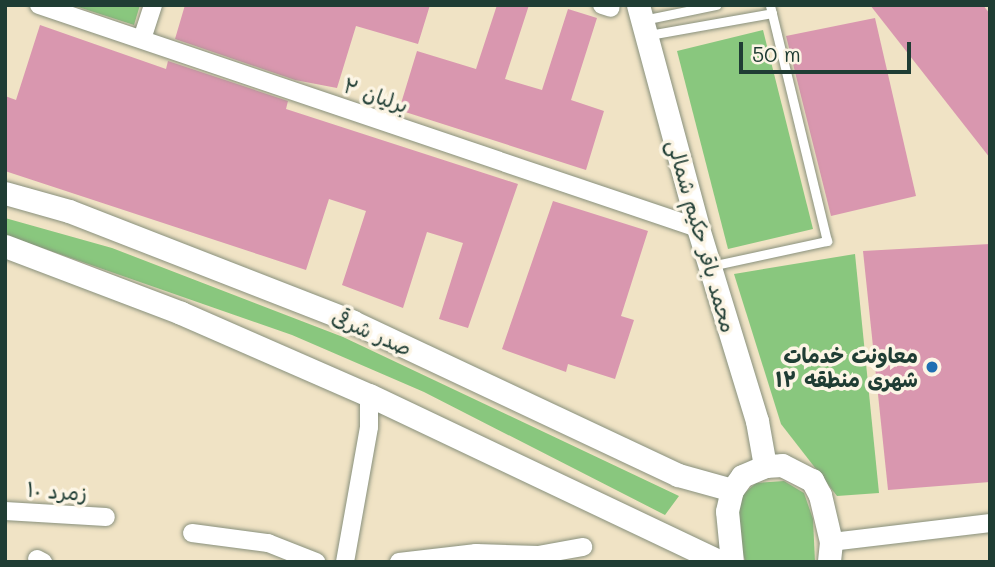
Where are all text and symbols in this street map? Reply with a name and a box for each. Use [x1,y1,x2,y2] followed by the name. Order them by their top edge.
[743,28,914,72] scale bar
[752,40,801,67] text: 50 m
[340,72,412,118] street label: برلیان ۲
[662,137,742,335] street label: محمد باقر حکیم شمالی
[328,303,416,361] street label: صدر شرقی
[775,342,918,392] place label: معاونت خدمات شهری منطقه ۱۲
[924,359,940,375] marker: معاونت خدمات شهری منطقه ۱۲
[26,476,88,506] street label: زمرد ۱۰

